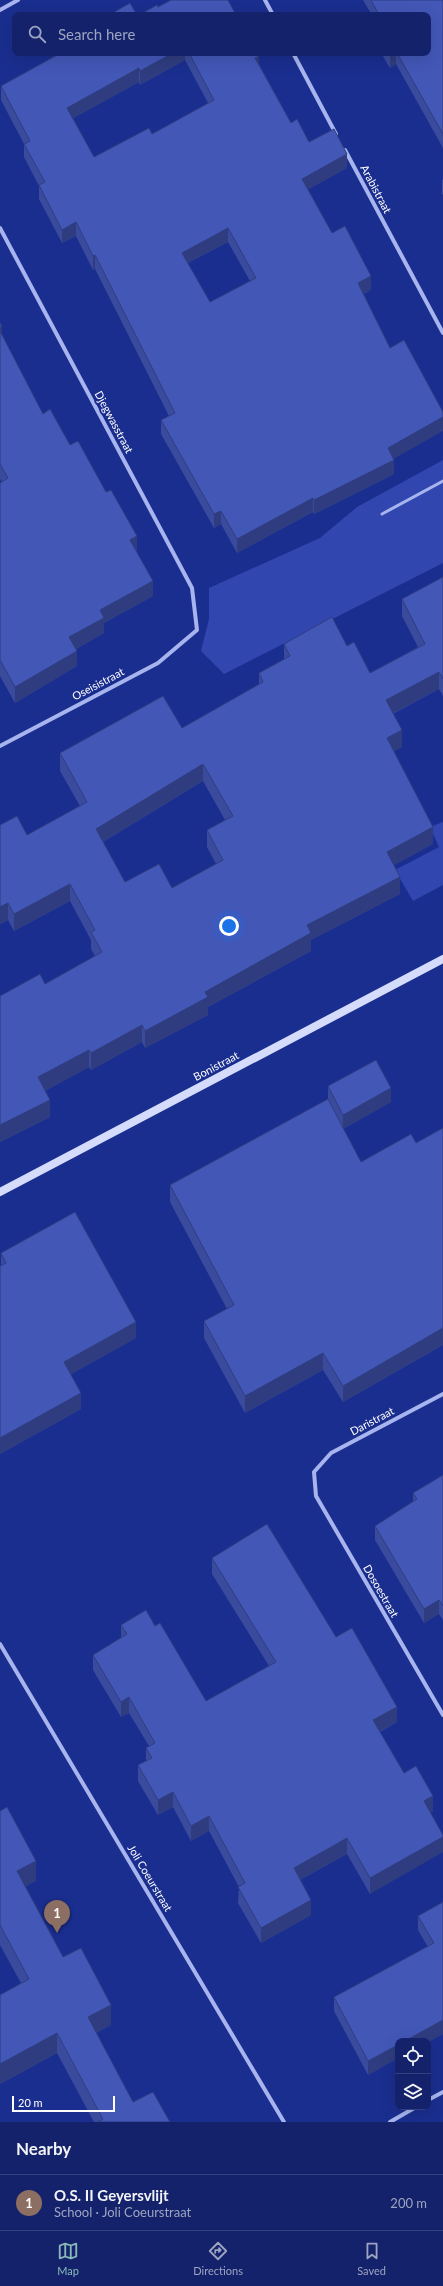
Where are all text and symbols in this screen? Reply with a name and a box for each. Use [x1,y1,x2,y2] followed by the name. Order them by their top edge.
[12,12,431,56] search box
[26,23,48,45] icon: search
[58,25,135,43] text: Search here
[358,162,395,215] street label: Arabistraat
[93,388,136,455] street label: Djegwasstraat
[70,664,126,703] street label: Oseisistraat
[219,916,239,936] your location
[191,1048,241,1083] street label: Bonistraat
[348,1404,396,1438] street label: Daristraat
[361,1562,402,1619] street label: Dosoestraat
[125,1842,175,1914] street label: Joli Coeurstraat
[44,1900,70,1933] pin: 1
[395,2038,431,2110] map controls
[395,2038,431,2074] button: locate
[395,2074,431,2110] button: layers
[12,2094,115,2113] scale bar
[18,2096,43,2109] text: 20 m
[16,2138,71,2159] text: Nearby
[54,2186,169,2204] text: O.S. II Geyersvlijt
[25,2195,33,2211] text: 1
[390,2195,427,2211] text: 200 m
[54,2204,191,2220] text: School · Joli Coeurstraat
[57,2240,79,2277] tab: Map
[193,2240,243,2277] tab: Directions
[357,2240,386,2277] tab: Saved

